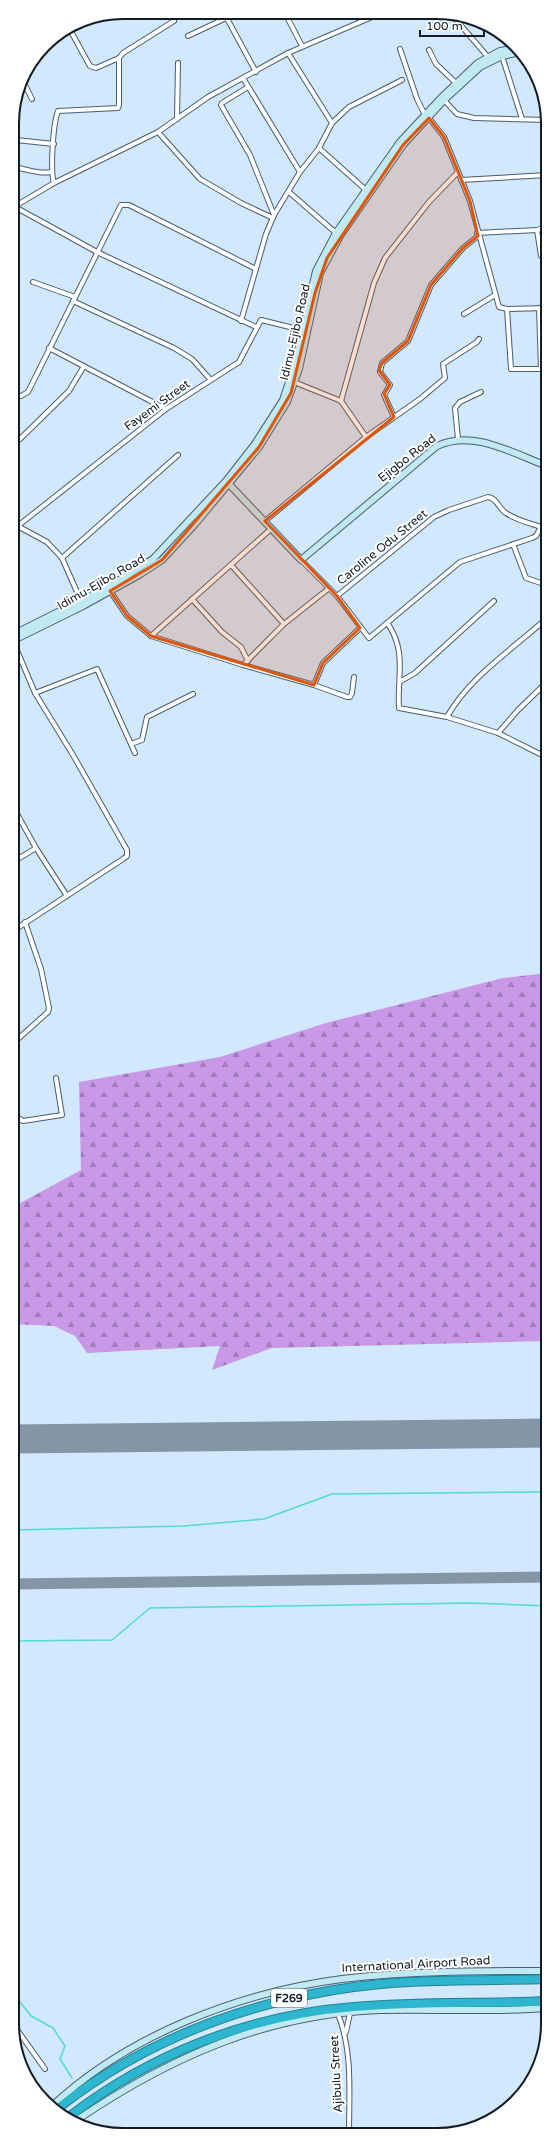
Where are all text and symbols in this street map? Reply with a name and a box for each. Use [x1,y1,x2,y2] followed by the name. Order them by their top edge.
[420,12,484,38] scale bar
[426,19,463,33] text: 100 m
[277,282,313,382] street label: Idimu-Ejibo Road
[121,376,193,433] street label: Fayemi Street
[375,431,439,485] street label: Ejigbo Road
[334,506,430,588] street label: Caroline Odu Street
[55,551,147,613] street label: Idimu-Ejibo Road
[341,1953,491,1975] street label: International Airport Road
[271,1989,307,2007] road number: F269
[327,2035,345,2113] street label: Ajibulu Street

